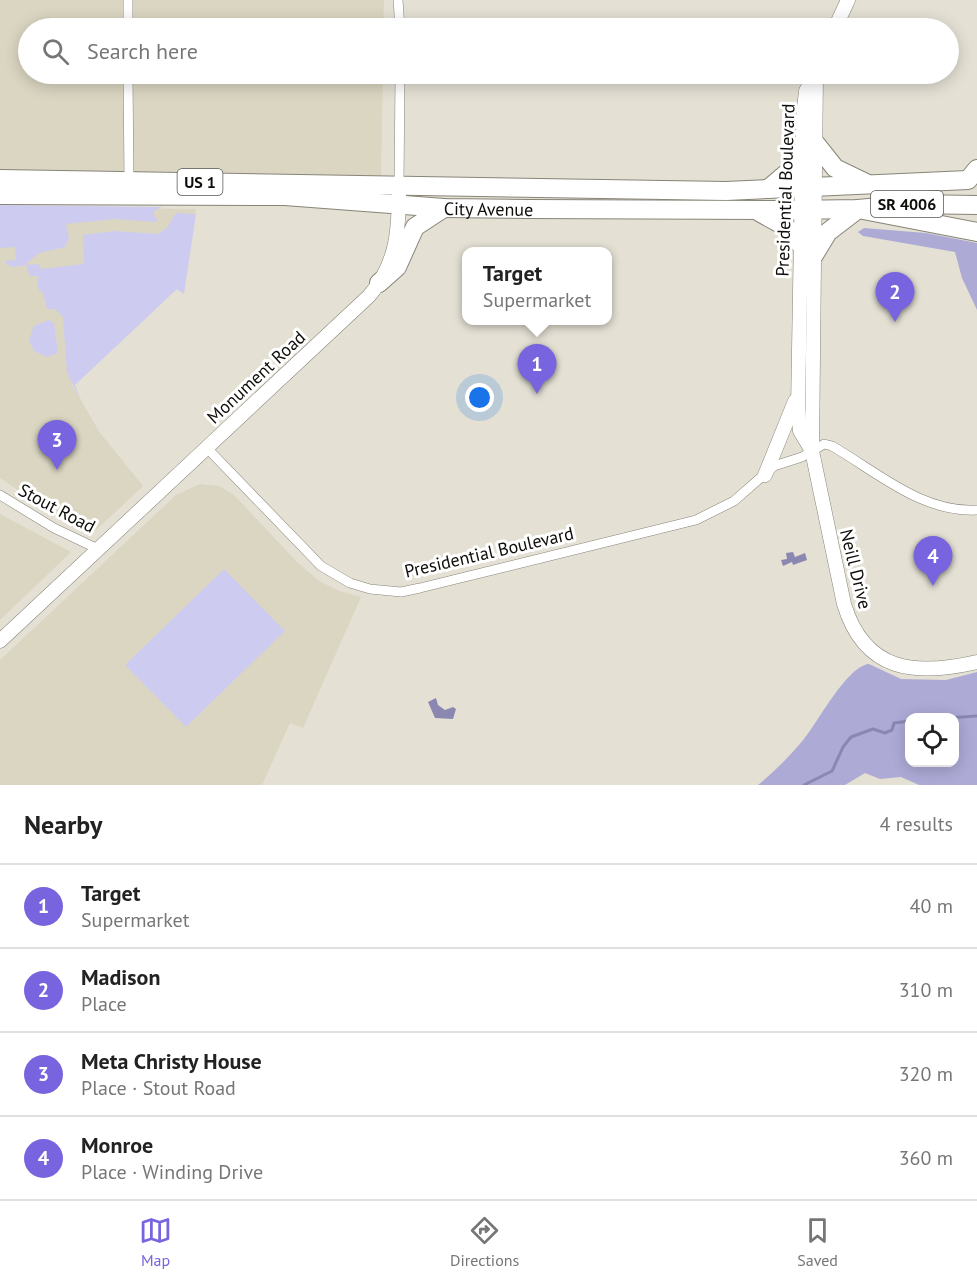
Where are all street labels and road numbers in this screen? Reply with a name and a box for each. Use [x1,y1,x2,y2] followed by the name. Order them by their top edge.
[770,103,800,277] street label: Presidential Boulevard
[178,169,222,195] road number: US 1
[871,191,943,217] road number: SR 4006
[444,196,533,221] street label: City Avenue
[202,326,310,428] street label: Monument Road
[15,478,99,538] street label: Stout Road
[402,521,576,583] street label: Presidential Boulevard
[835,527,877,611] street label: Neill Drive

